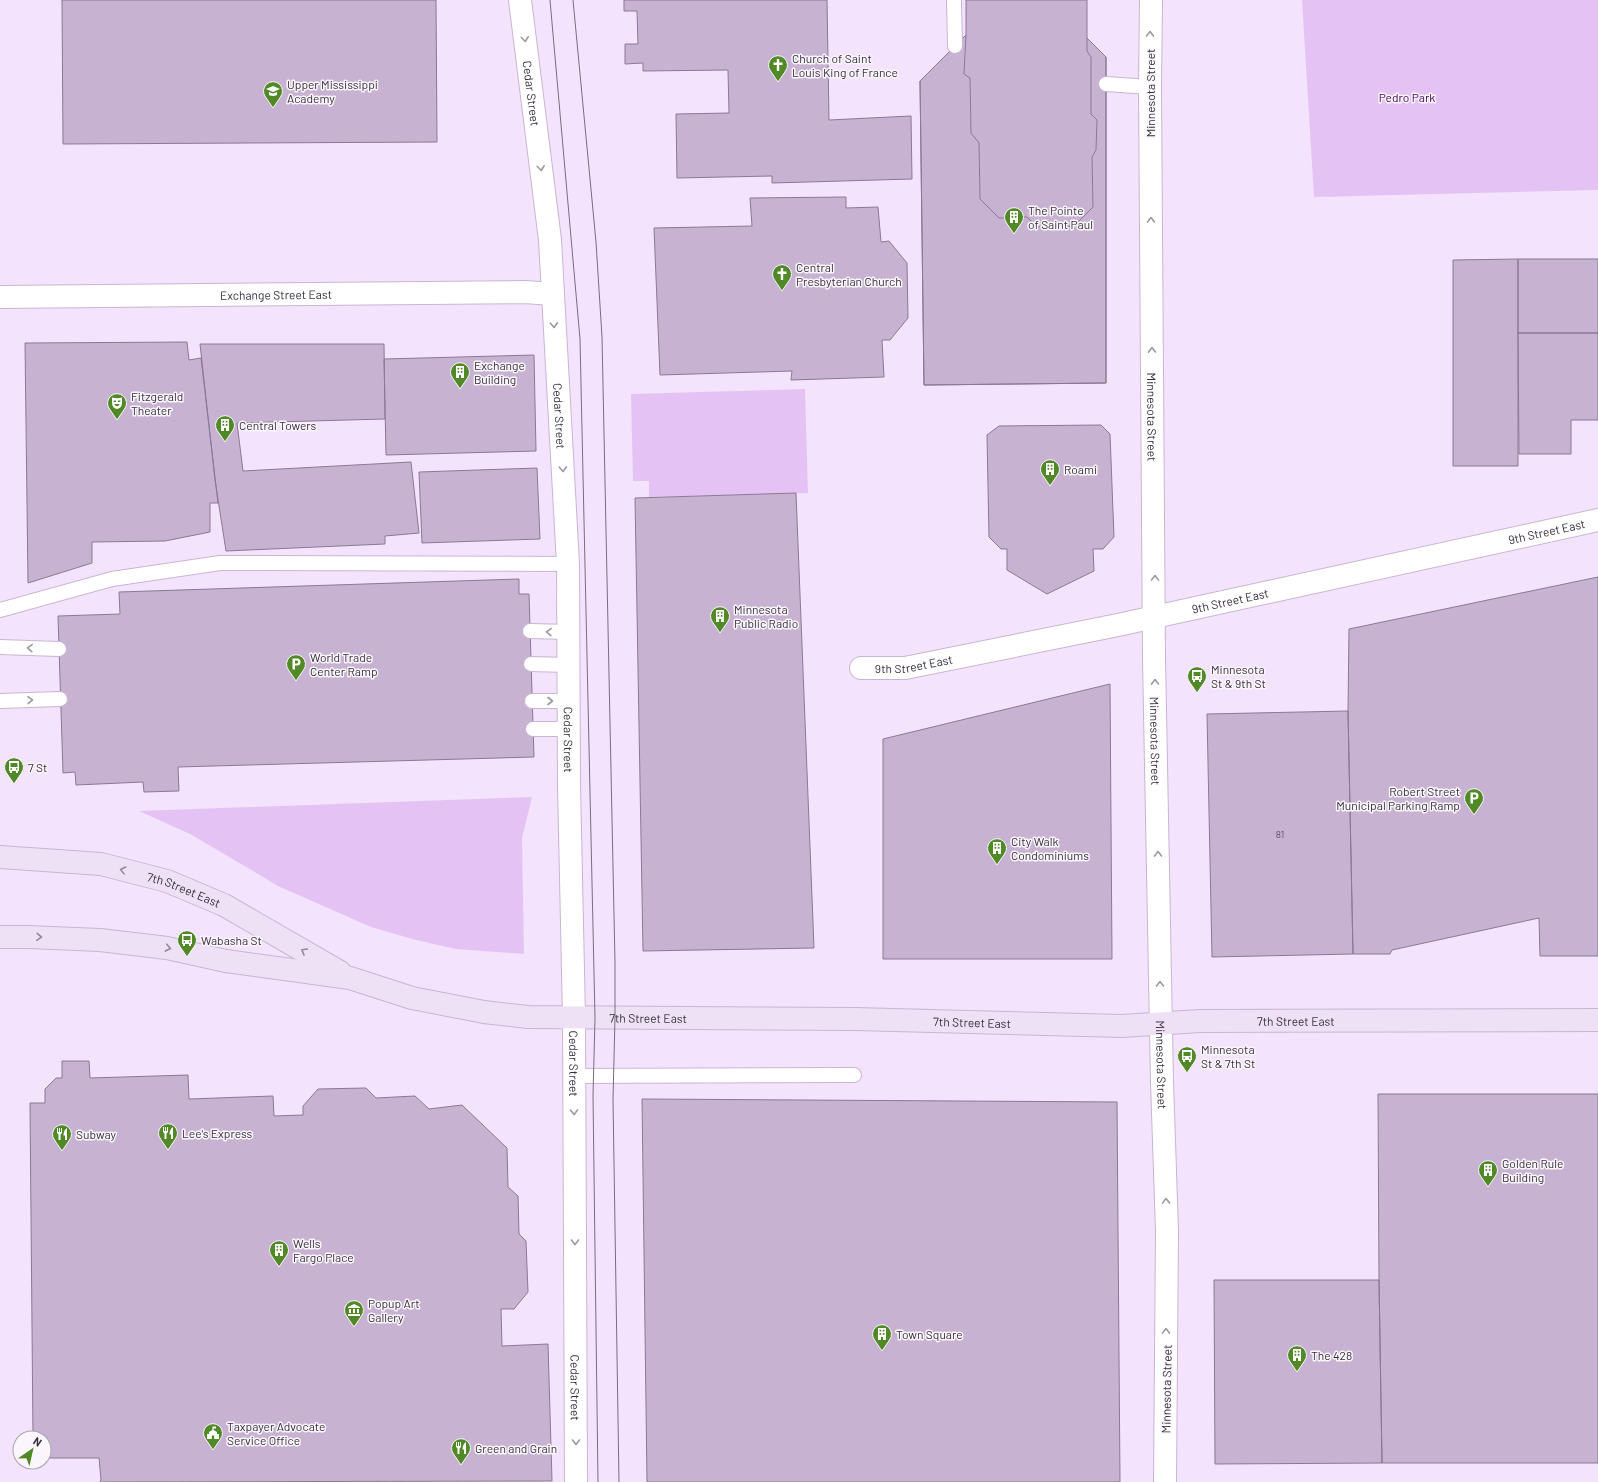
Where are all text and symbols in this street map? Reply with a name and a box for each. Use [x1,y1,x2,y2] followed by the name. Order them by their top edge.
[1146,31,1154,37] one-way arrow
[520,36,529,42] one-way arrow
[1143,49,1157,137] street label: Minnesota Street
[792,51,898,79] place label: Church of Saint Louis King of France
[767,54,789,82] church icon: Church of Saint Louis King of France
[521,60,543,127] street label: Cedar Street
[287,77,378,105] place label: Upper Mississippi Academy
[262,80,284,108] school or university icon: Upper Mississippi Academy
[1379,90,1435,104] park label: Pedro Park
[536,165,545,171] one-way arrow
[1028,203,1093,231] place label: The Pointe of Saint Paul
[1003,206,1025,234] building icon: The Pointe of Saint Paul
[1147,217,1155,223] one-way arrow
[796,260,902,288] place label: Central Presbyterian Church
[771,263,793,291] church icon: Central Presbyterian Church
[220,287,332,302] street label: Exchange Street East
[550,322,559,328] one-way arrow
[1148,347,1157,353] one-way arrow
[474,358,525,386] place label: Exchange Building
[449,361,471,389] building icon: Exchange Building
[1145,373,1160,461] street label: Minnesota Street
[551,383,569,449] street label: Cedar Street
[131,389,183,417] place label: Fitzgerald Theater
[106,392,128,420] theatre icon: Fitzgerald Theater
[214,414,236,442] building icon: Central Towers
[239,418,317,432] place label: Central Towers
[1039,458,1061,486] building icon: Roami
[1064,462,1097,476] place label: Roami
[558,466,567,472] one-way arrow
[1507,516,1586,546] street label: 9th Street East
[1151,575,1159,581] one-way arrow
[1190,585,1270,616] street label: 9th Street East
[734,602,798,630] place label: Minnesota Public Radio
[709,605,731,633] building icon: Minnesota Public Radio
[546,628,552,636] one-way arrow
[27,644,33,652] one-way arrow
[310,650,378,678] place label: World Trade Center Ramp
[875,652,954,675] street label: 9th Street East
[285,653,307,681] parking icon: World Trade Center Ramp
[1211,662,1266,690] place label: Minnesota St & 9th St
[1186,665,1208,693] bus stop icon: Minnesota St & 9th St
[1151,679,1159,685] one-way arrow
[27,696,33,705] one-way arrow
[1148,696,1163,785] street label: Minnesota Street
[547,697,553,705] one-way arrow
[562,707,576,773] street label: Cedar Street
[3,756,25,784] bus stop icon: 7 St
[28,760,47,774] place label: 7 St
[1336,784,1460,812] place label: Robert Street Municipal Parking Ramp
[1463,787,1485,815] parking icon: Robert Street Municipal Parking Ramp
[1276,828,1284,840] house number: 81
[1011,834,1089,862] place label: City Walk Condominiums
[986,837,1008,865] building icon: City Walk Condominiums
[1154,851,1162,857] one-way arrow
[119,866,126,875] one-way arrow
[146,869,223,910] street label: 7th Street East
[176,929,198,957] bus stop icon: Wabasha St
[36,933,42,942] one-way arrow
[201,933,262,947] place label: Wabasha St
[165,944,172,952] one-way arrow
[301,949,308,956] one-way arrow
[1156,981,1164,987] one-way arrow
[609,1010,687,1025] street label: 7th Street East
[933,1014,1011,1030] street label: 7th Street East
[1257,1014,1335,1028] street label: 7th Street East
[1154,1020,1170,1110] street label: Minnesota Street
[567,1031,581,1097] street label: Cedar Street
[1201,1042,1255,1070] place label: Minnesota St & 7th St
[1176,1045,1198,1073] bus stop icon: Minnesota St & 7th St
[570,1109,578,1115] one-way arrow
[157,1122,179,1150] restaurant icon: Lee's Express
[51,1123,73,1151] restaurant icon: Subway
[182,1126,253,1140] place label: Lee's Express
[76,1127,116,1141] place label: Subway
[1502,1156,1563,1184] place label: Golden Rule Building
[1477,1159,1499,1187] building icon: Golden Rule Building
[1162,1198,1171,1204] one-way arrow
[293,1236,354,1264] place label: Wells Fargo Place
[268,1239,290,1267] building icon: Wells Fargo Place
[571,1239,579,1245] one-way arrow
[368,1296,420,1324] place label: Popup Art Gallery
[343,1299,365,1327] museum icon: Popup Art Gallery
[871,1323,893,1351] building icon: Town Square
[896,1327,963,1341] place label: Town Square
[1162,1328,1171,1334] one-way arrow
[1286,1344,1308,1372] building icon: The 428
[1158,1345,1174,1433] street label: Minnesota Street
[1311,1348,1352,1362] place label: The 428
[568,1355,583,1421] street label: Cedar Street
[227,1419,325,1447] place label: Taxpayer Advocate Service Office
[202,1422,224,1450] public building icon: Taxpayer Advocate Service Office
[12,1430,52,1470] north arrow
[31,1434,45,1449] text: N
[450,1437,472,1465] restaurant icon: Green and Grain
[572,1439,580,1445] one-way arrow
[475,1441,557,1455] place label: Green and Grain

